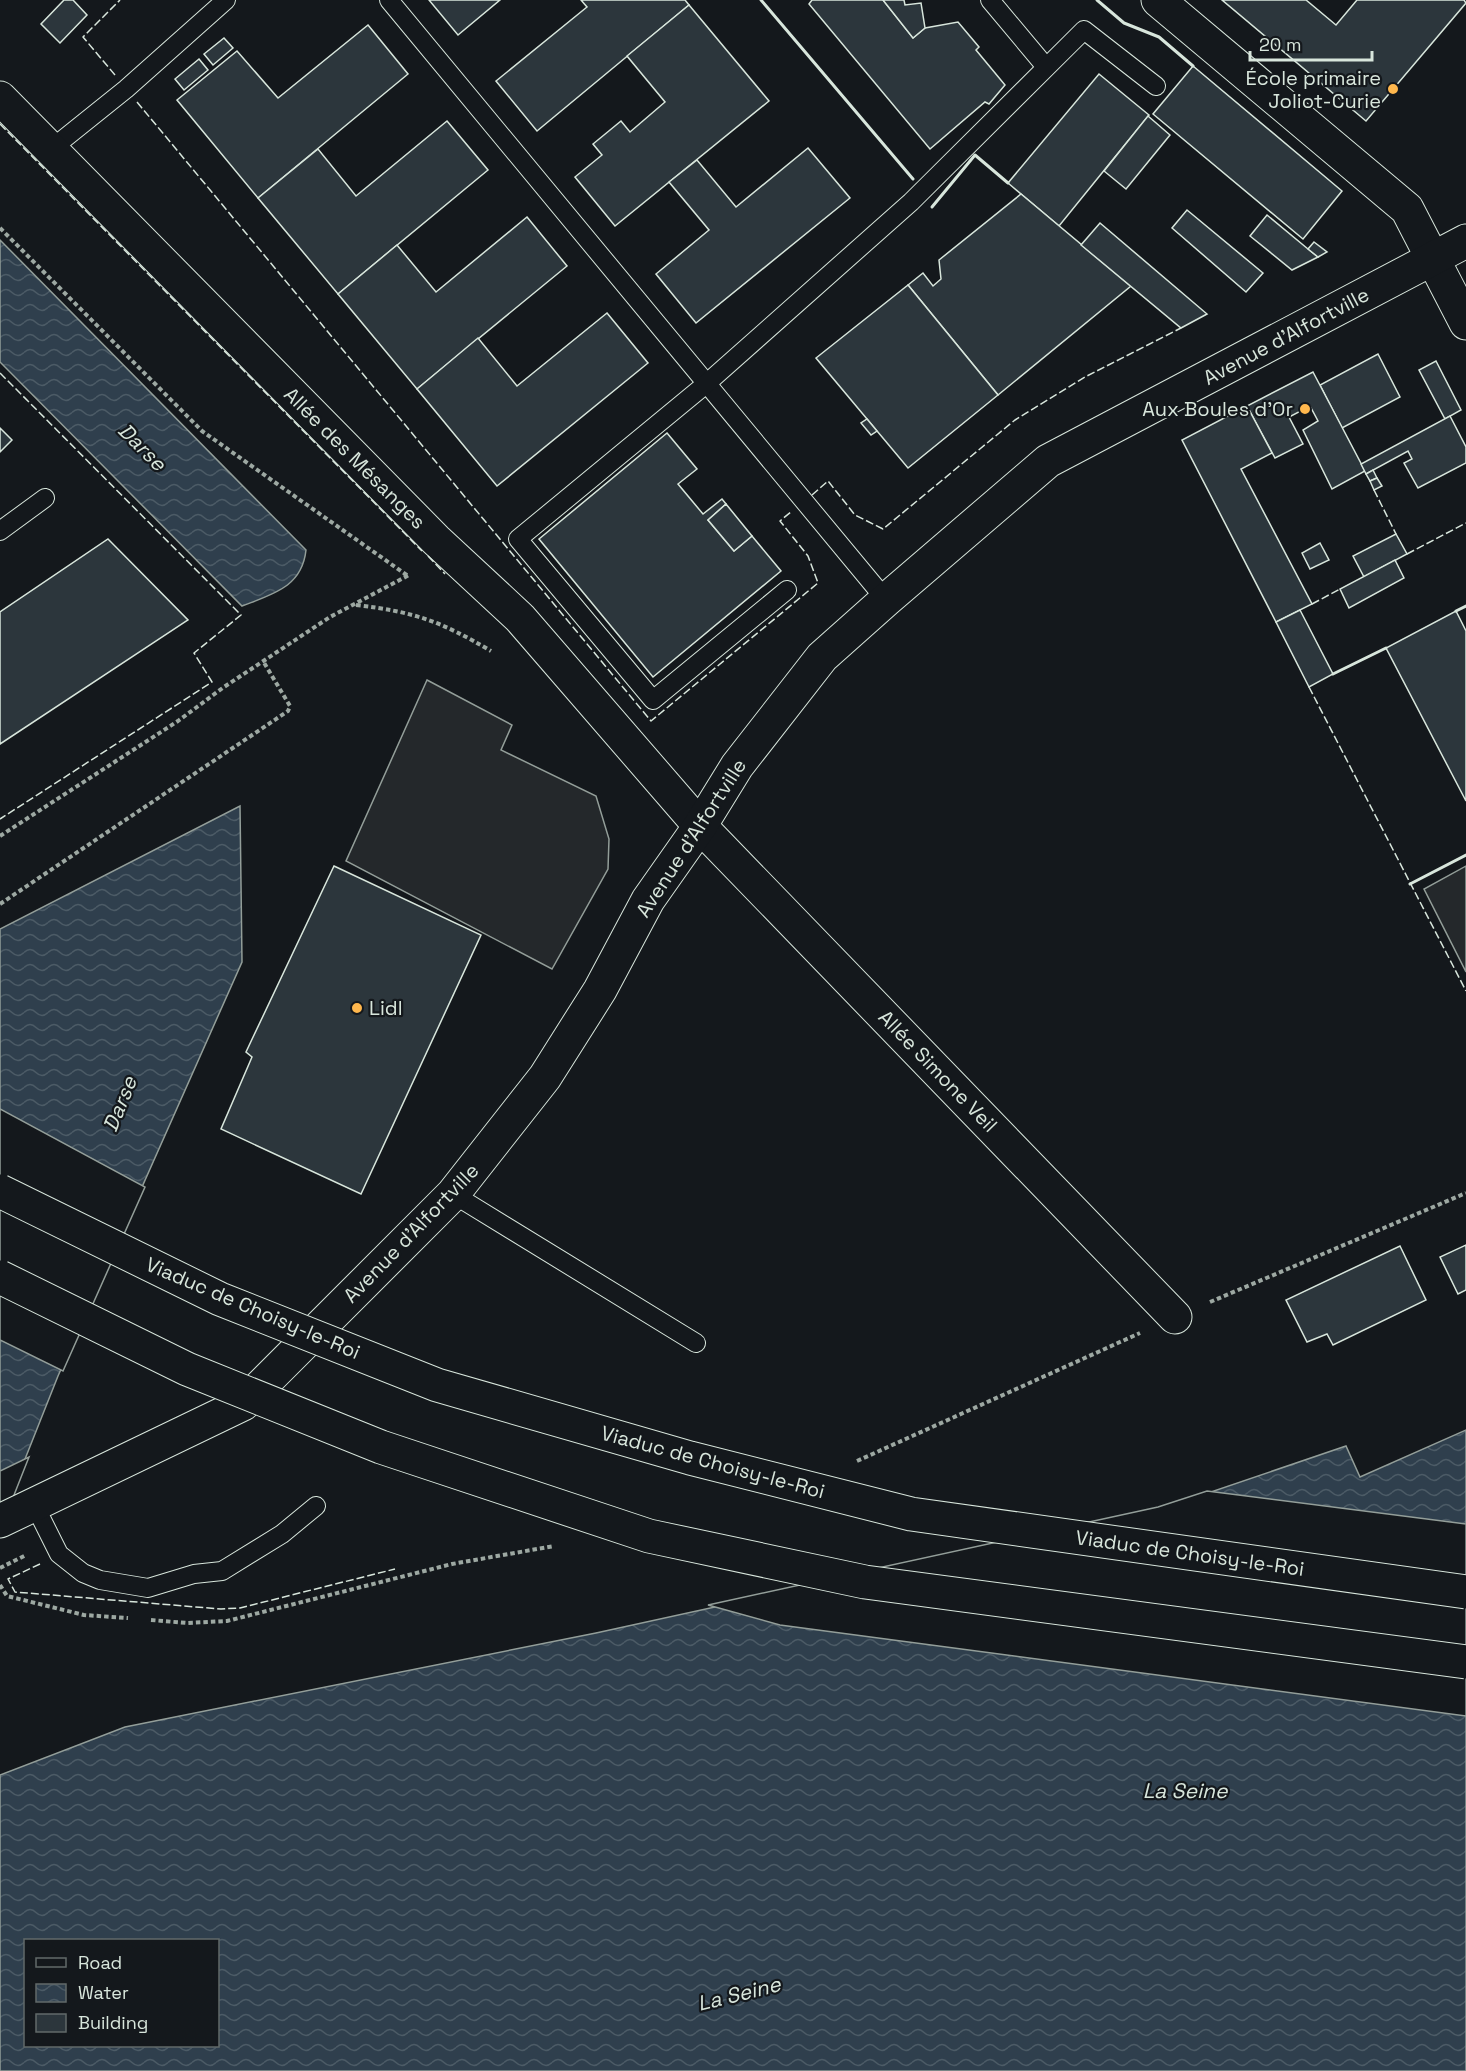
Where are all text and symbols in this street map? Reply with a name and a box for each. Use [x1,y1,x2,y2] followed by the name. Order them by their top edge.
[1250,24,1372,62] scale bar
[1259,33,1302,56] text: 20 m
[1246,65,1381,114] place label: École primaire Joliot-Curie
[1386,82,1400,96] marker: École primaire Joliot-Curie
[1199,281,1373,391] street label: Avenue d'Alfortville
[279,382,431,534] street label: Allée des Mésanges
[1142,396,1293,422] place label: Aux Boules d'Or
[1298,402,1312,416] marker: Aux Boules d'Or
[113,417,173,478] water label: Darse
[630,754,752,922] street label: Avenue d'Alfortville
[369,995,403,1021] place label: Lidl
[350,1001,364,1015] marker: Lidl
[873,1004,1003,1138] street label: Allée Simone Veil
[96,1071,143,1135] water label: Darse
[338,1158,484,1308] street label: Avenue d'Alfortville
[142,1251,364,1365] street label: Viaduc de Choisy-le-Roi
[598,1420,828,1504] street label: Viaduc de Choisy-le-Roi
[1074,1524,1306,1582] street label: Viaduc de Choisy-le-Roi
[1143,1777,1229,1804] water label: La Seine
[24,1939,219,2047] legend
[78,1951,122,1974] text: Road
[695,1970,785,2017] water label: La Seine
[78,1981,129,2004] text: Water
[78,2011,148,2034] text: Building

